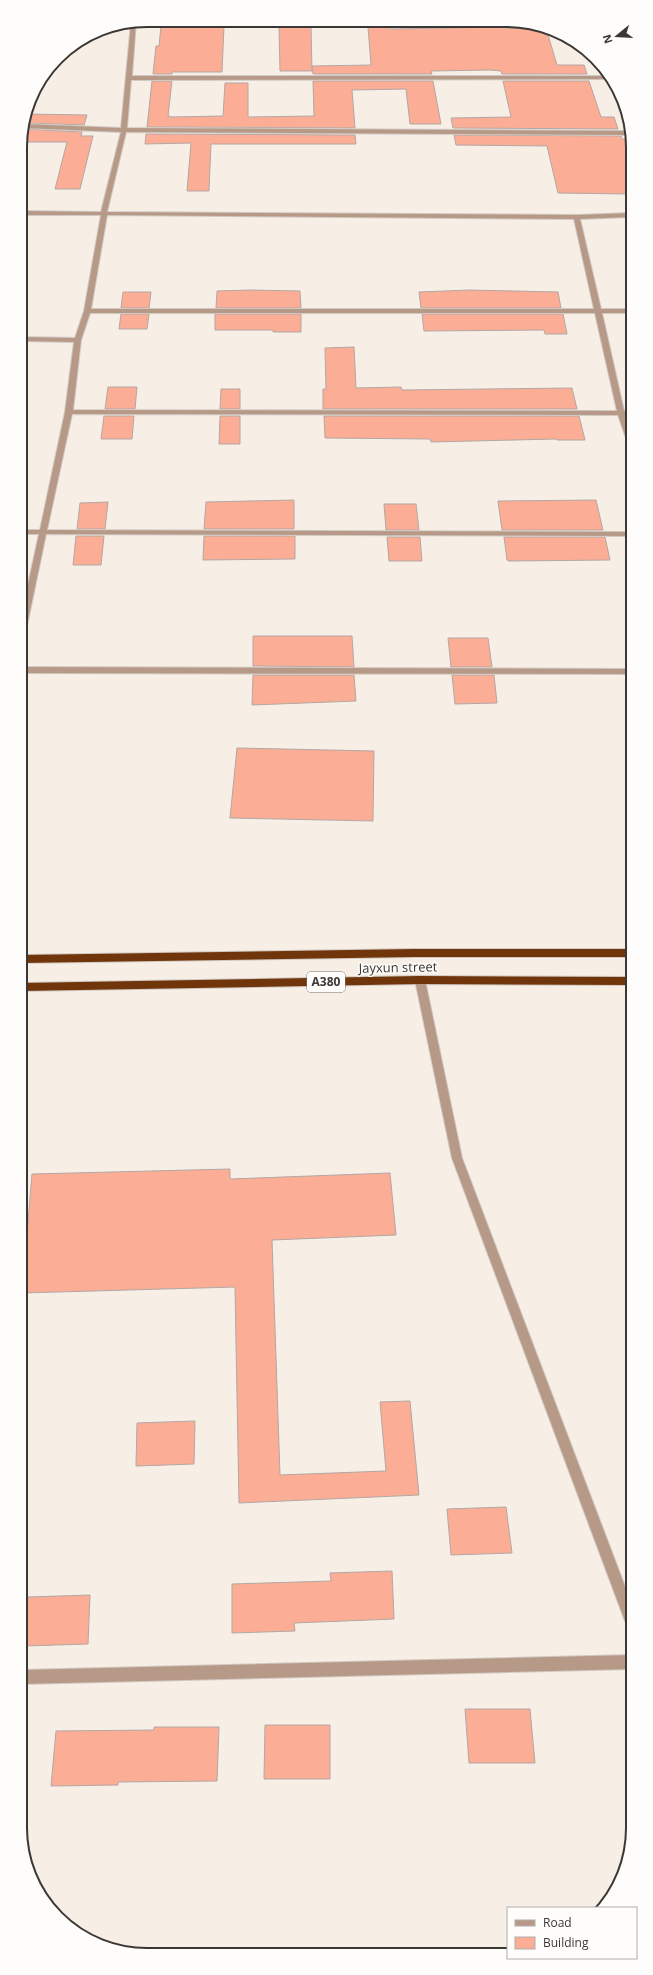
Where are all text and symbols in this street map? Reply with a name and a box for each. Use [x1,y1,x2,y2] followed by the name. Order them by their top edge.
[597,16,637,56] north arrow
[598,33,616,46] text: N
[356,957,438,977] street label: Jayxun street
[307,972,345,992] road number: A380
[507,1907,637,1959] legend
[543,1914,572,1931] text: Road
[543,1934,589,1951] text: Building

